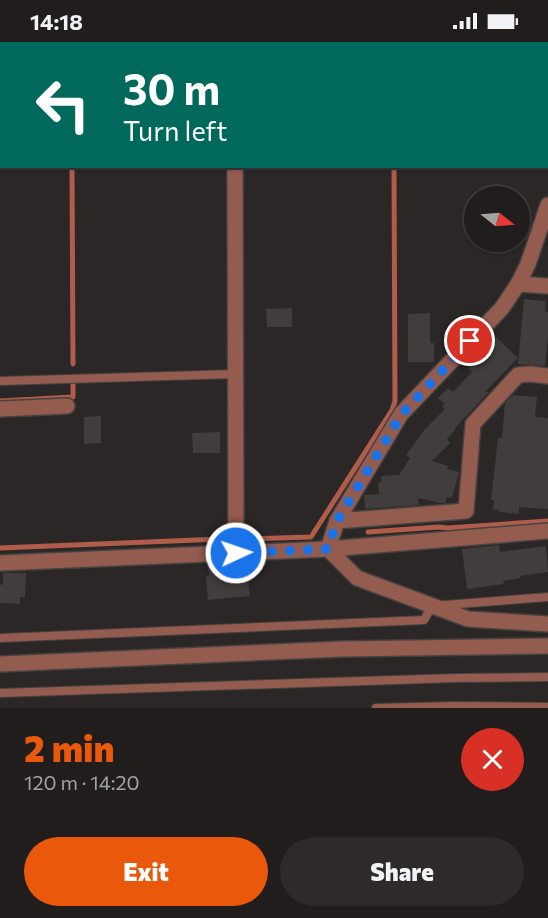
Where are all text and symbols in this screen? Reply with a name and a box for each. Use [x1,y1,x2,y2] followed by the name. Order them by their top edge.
[30,8,83,35] text: 14:18
[123,62,220,114] text: 30 m
[24,66,102,144] icon: left
[123,114,227,147] text: Turn left
[464,186,530,252] north arrow
[464,186,530,252] map controls
[444,315,495,366] pin
[453,324,486,357] icon: arrive
[204,521,268,585] position arrow
[24,725,114,769] text: 2 min
[461,728,524,791] button: close
[24,770,140,794] text: 120 m · 14:20
[24,837,268,906] button: Exit
[280,837,524,906] button: Share

